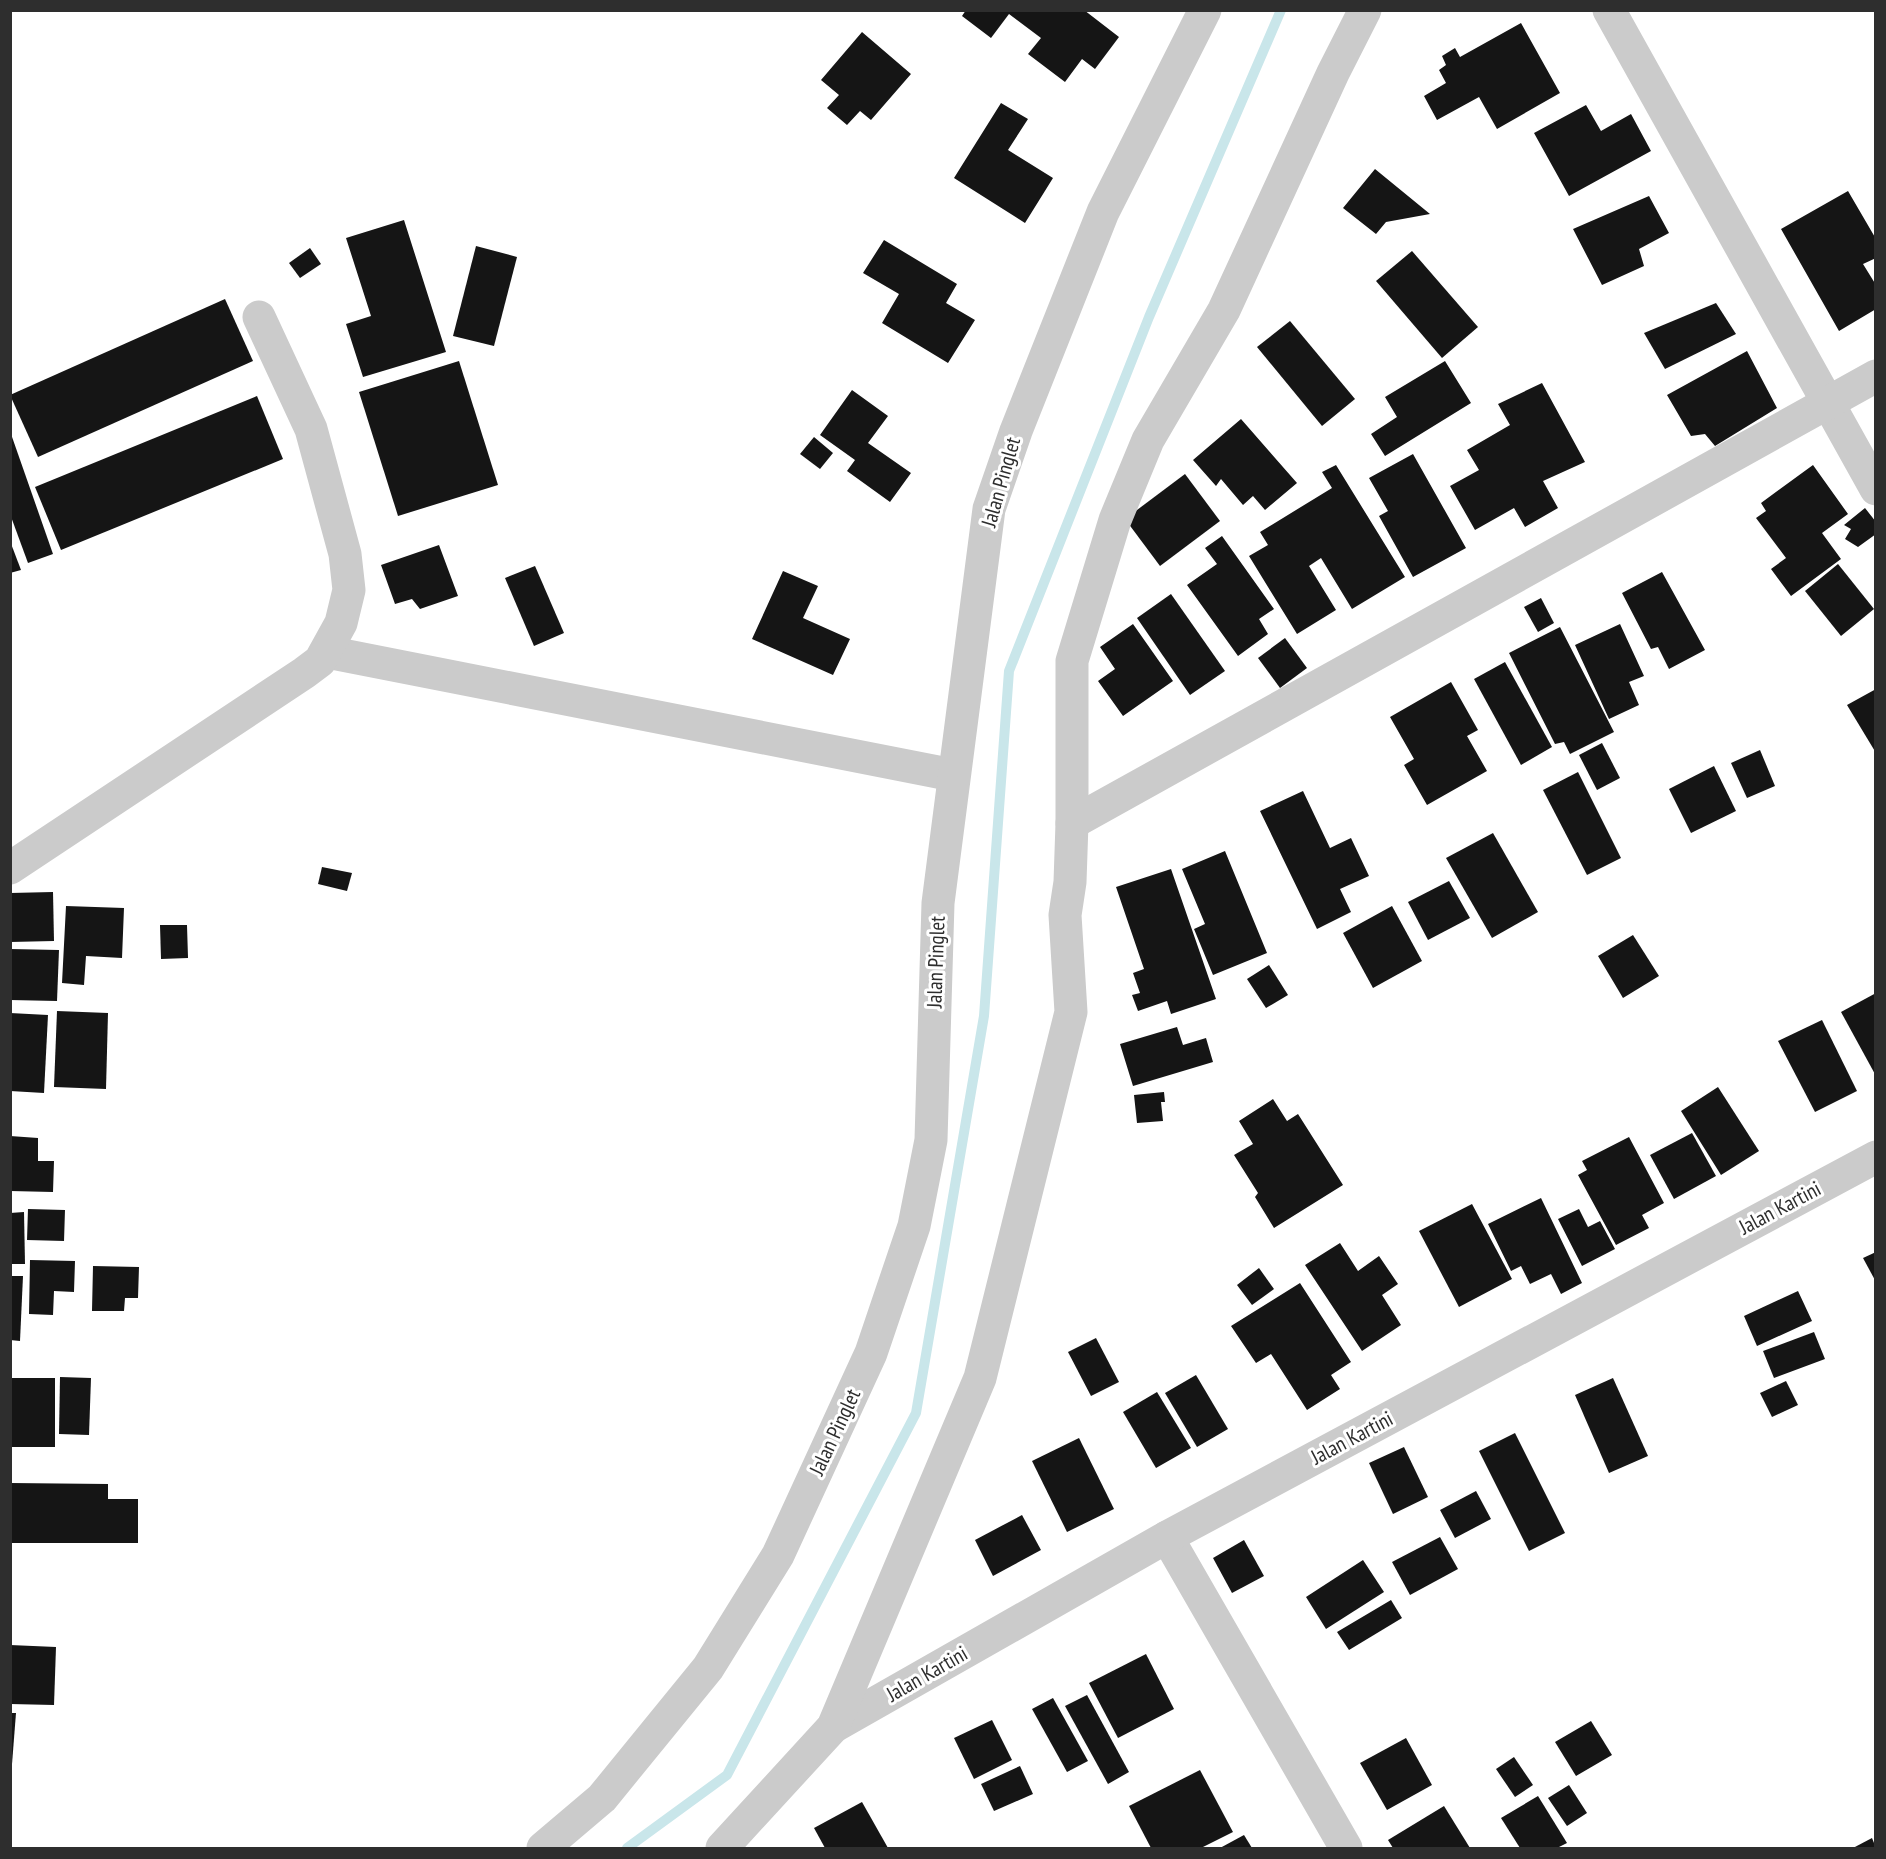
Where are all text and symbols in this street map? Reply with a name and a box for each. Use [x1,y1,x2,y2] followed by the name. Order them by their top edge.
[975,434,1026,531] street label: Jalan Pinglet
[920,915,951,1009] street label: Jalan Pinglet
[1733,1175,1825,1241] street label: Jalan Kartini
[802,1384,866,1480] street label: Jalan Pinglet
[1305,1405,1397,1471] street label: Jalan Kartini
[881,1640,972,1708] street label: Jalan Kartini

